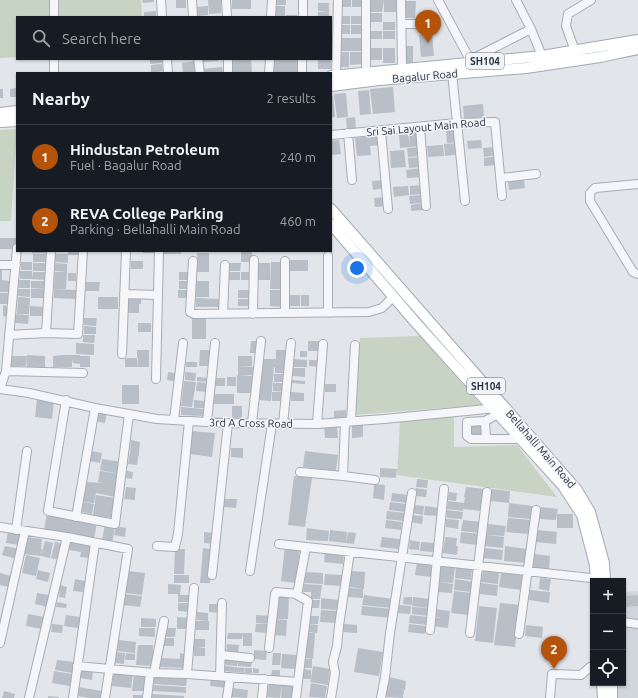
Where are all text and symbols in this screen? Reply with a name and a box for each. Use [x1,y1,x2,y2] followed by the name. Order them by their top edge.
[415,10,441,43] pin: 1
[16,16,332,60] search box
[30,27,52,49] icon: search
[62,30,141,47] text: Search here
[466,53,504,69] road number: SH104
[392,67,458,85] street label: Bagalur Road
[32,89,90,108] text: Nearby
[266,91,316,105] text: 2 results
[366,116,486,138] street label: Sri Sai Layout Main Road
[70,141,220,158] text: Hindustan Petroleum
[41,150,49,164] text: 1
[280,150,316,164] text: 240 m
[70,158,182,172] text: Fuel · Bagalur Road
[70,205,224,222] text: REVA College Parking
[41,214,49,228] text: 2
[280,214,316,228] text: 460 m
[70,222,241,236] text: Parking · Bellahalli Main Road
[347,258,367,278] your location
[467,378,505,394] road number: SH104
[504,408,578,490] street label: Bellahalli Main Road
[209,416,293,430] street label: 3rd A Cross Road
[590,578,626,686] map controls
[590,578,626,614] button: +
[590,614,626,650] button: −
[541,636,567,669] pin: 2
[590,650,626,686] button: locate

